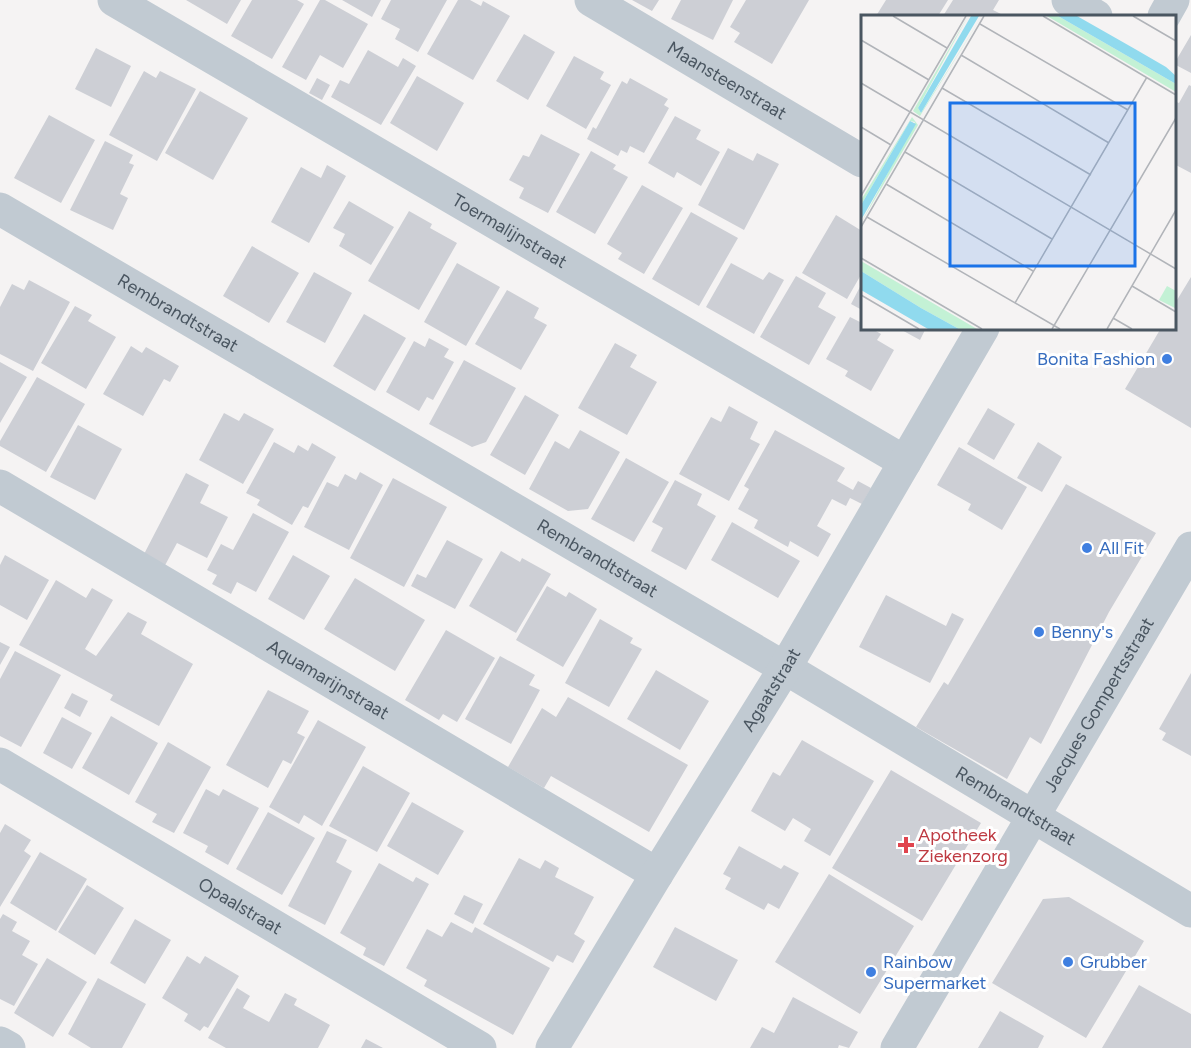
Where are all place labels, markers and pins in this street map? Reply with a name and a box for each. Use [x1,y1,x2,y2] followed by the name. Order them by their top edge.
[1037,348,1155,370] place label: Bonita Fashion
[1160,352,1174,366] marker: Bonita Fashion
[1099,537,1145,559] place label: All Fit
[1080,541,1094,555] marker: All Fit
[1051,621,1113,643] place label: Benny's
[1032,625,1046,639] marker: Benny's
[918,824,1008,867] place label: Apotheek Ziekenzorg
[899,838,913,852] marker: Apotheek Ziekenzorg
[883,951,987,994] place label: Rainbow Supermarket
[1080,951,1147,973] place label: Grubber
[1061,955,1075,969] marker: Grubber
[864,965,878,979] marker: Rainbow Supermarket

